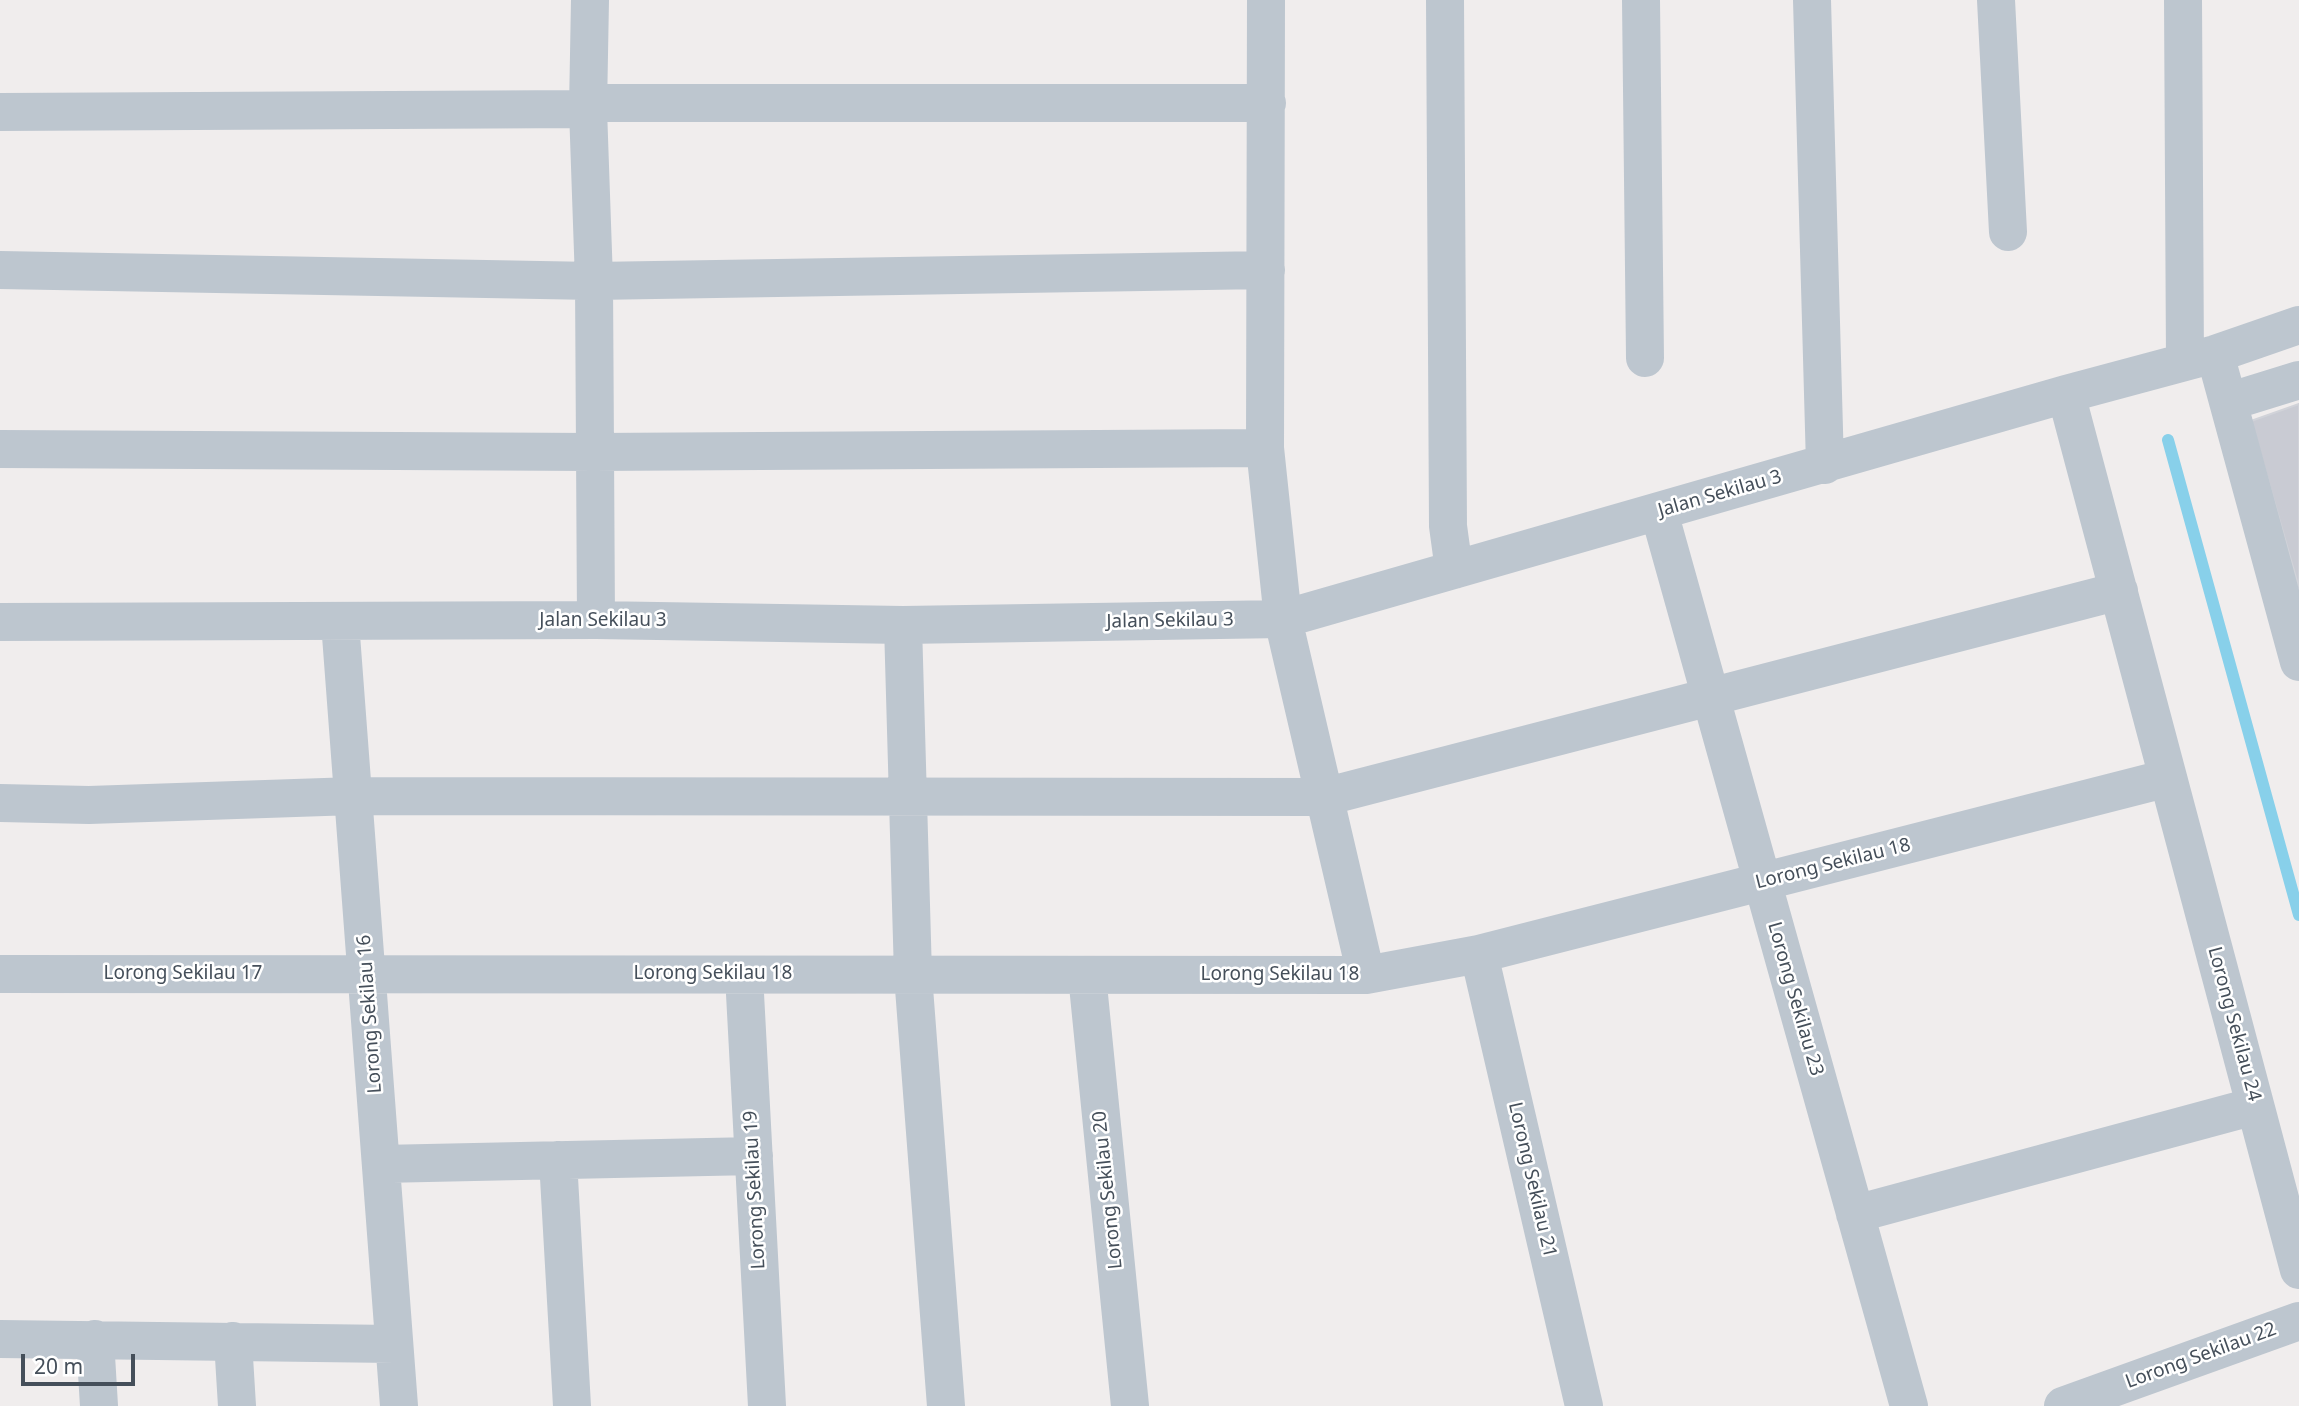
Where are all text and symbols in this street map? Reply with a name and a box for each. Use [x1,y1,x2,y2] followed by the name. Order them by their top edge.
[1656,465,1784,523] street label: Jalan Sekilau 3
[1106,608,1234,634] street label: Jalan Sekilau 3
[539,610,667,632] street label: Jalan Sekilau 3
[1753,834,1913,894] street label: Lorong Sekilau 18
[1762,919,1828,1079] street label: Lorong Sekilau 23
[353,934,387,1094] street label: Lorong Sekilau 16
[2202,944,2266,1104] street label: Lorong Sekilau 24
[104,963,262,985] street label: Lorong Sekilau 17
[634,963,792,985] street label: Lorong Sekilau 18
[1201,964,1359,986] street label: Lorong Sekilau 18
[1503,1100,1561,1260] street label: Lorong Sekilau 21
[739,1110,771,1270] street label: Lorong Sekilau 19
[1088,1110,1128,1270] street label: Lorong Sekilau 20
[2122,1318,2280,1394] street label: Lorong Sekilau 22
[24,1340,138,1384] scale bar
[34,1352,83,1380] text: 20 m

